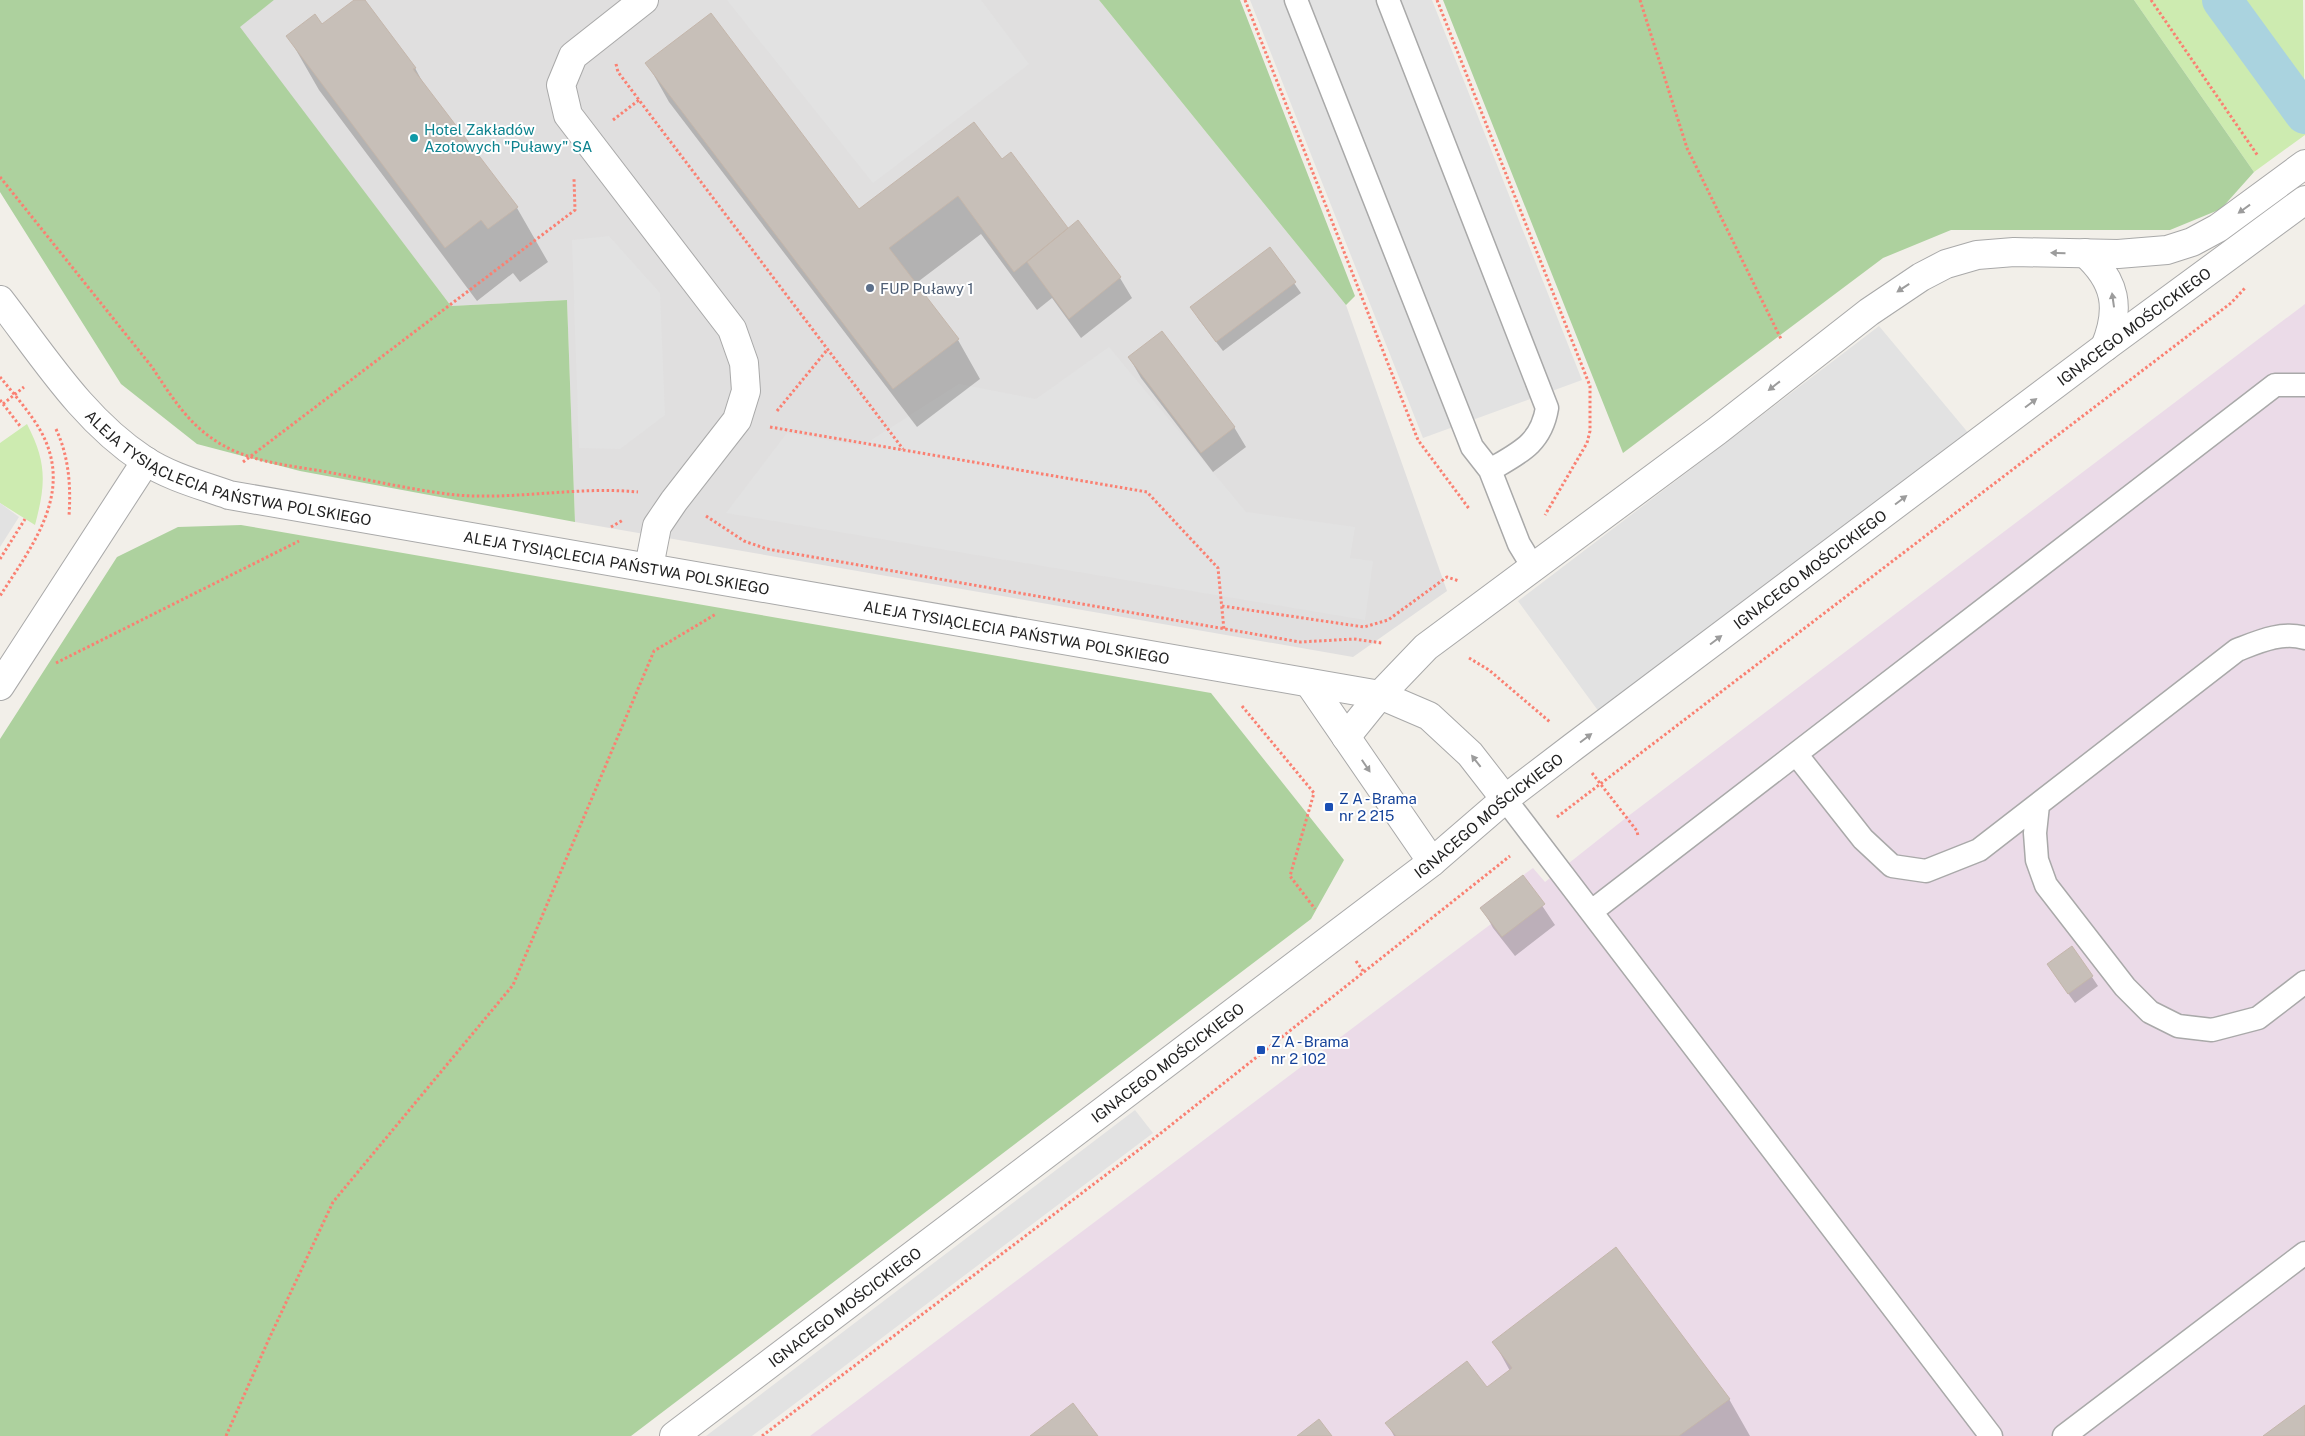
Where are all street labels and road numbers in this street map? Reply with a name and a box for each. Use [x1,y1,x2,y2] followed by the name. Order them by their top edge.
[2054,264,2214,389] street label: IGNACEGO MOŚCICKIEGO
[82,406,373,528] street label: ALEJA TYSIĄCLECIA PAŃSTWA POLSKIEGO
[1730,506,1889,632] street label: IGNACEGO MOŚCICKIEGO
[462,527,771,597] street label: ALEJA TYSIĄCLECIA PAŃSTWA POLSKIEGO
[862,597,1171,667] street label: ALEJA TYSIĄCLECIA PAŃSTWA POLSKIEGO
[1411,750,1566,881] street label: IGNACEGO MOŚCICKIEGO
[1088,999,1247,1125] street label: IGNACEGO MOŚCICKIEGO
[765,1244,924,1370] street label: IGNACEGO MOŚCICKIEGO

